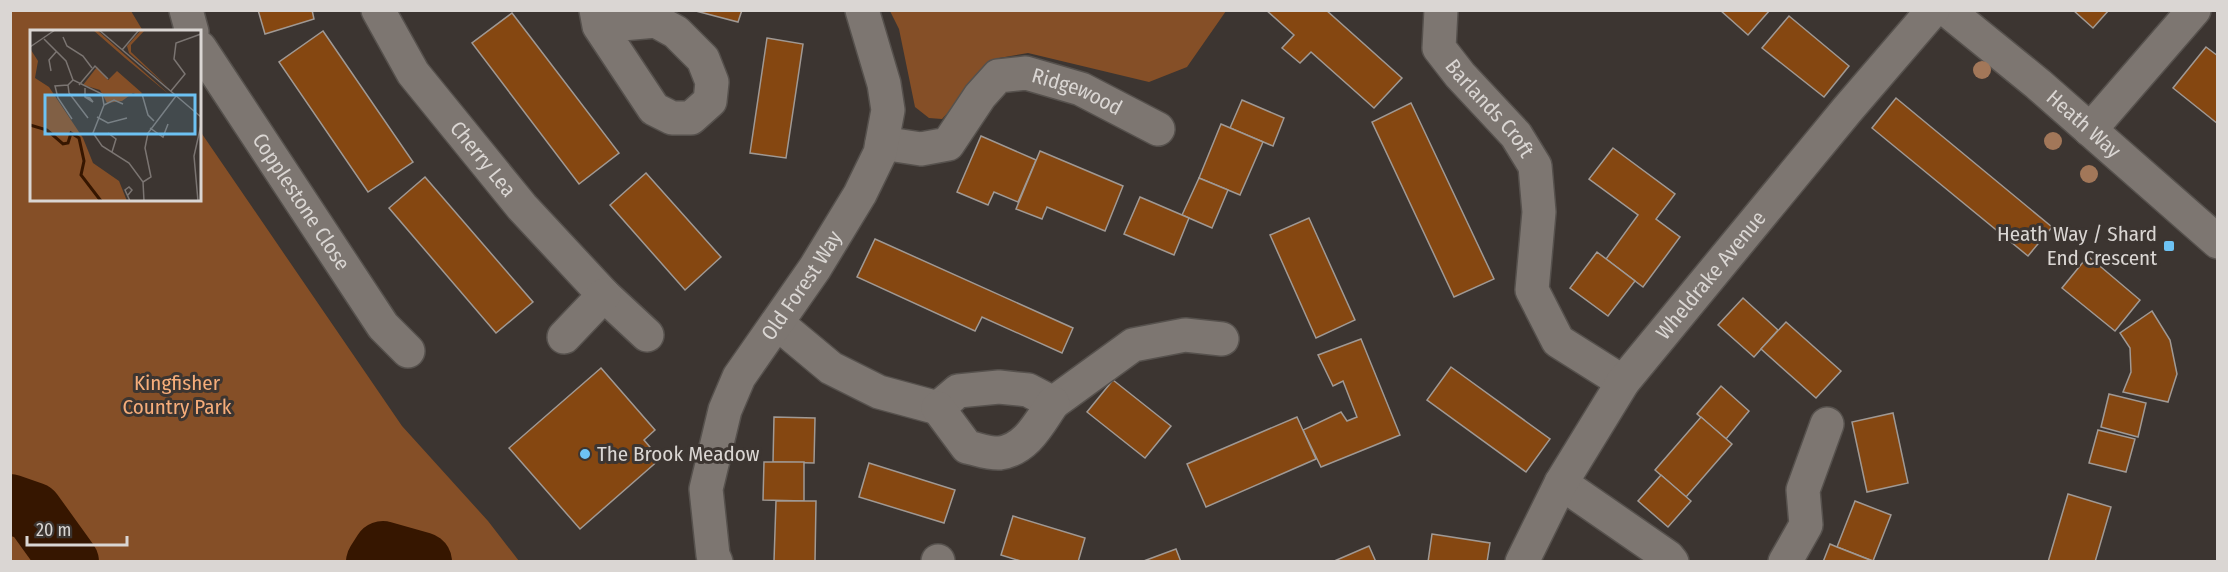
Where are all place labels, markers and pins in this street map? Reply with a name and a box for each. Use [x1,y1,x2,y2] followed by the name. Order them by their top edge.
[1997,221,2157,271] place label: Heath Way / Shard End Crescent
[2162,239,2176,253] marker: Heath Way / Shard End Crescent
[597,441,760,467] place label: The Brook Meadow
[578,447,592,461] marker: The Brook Meadow

